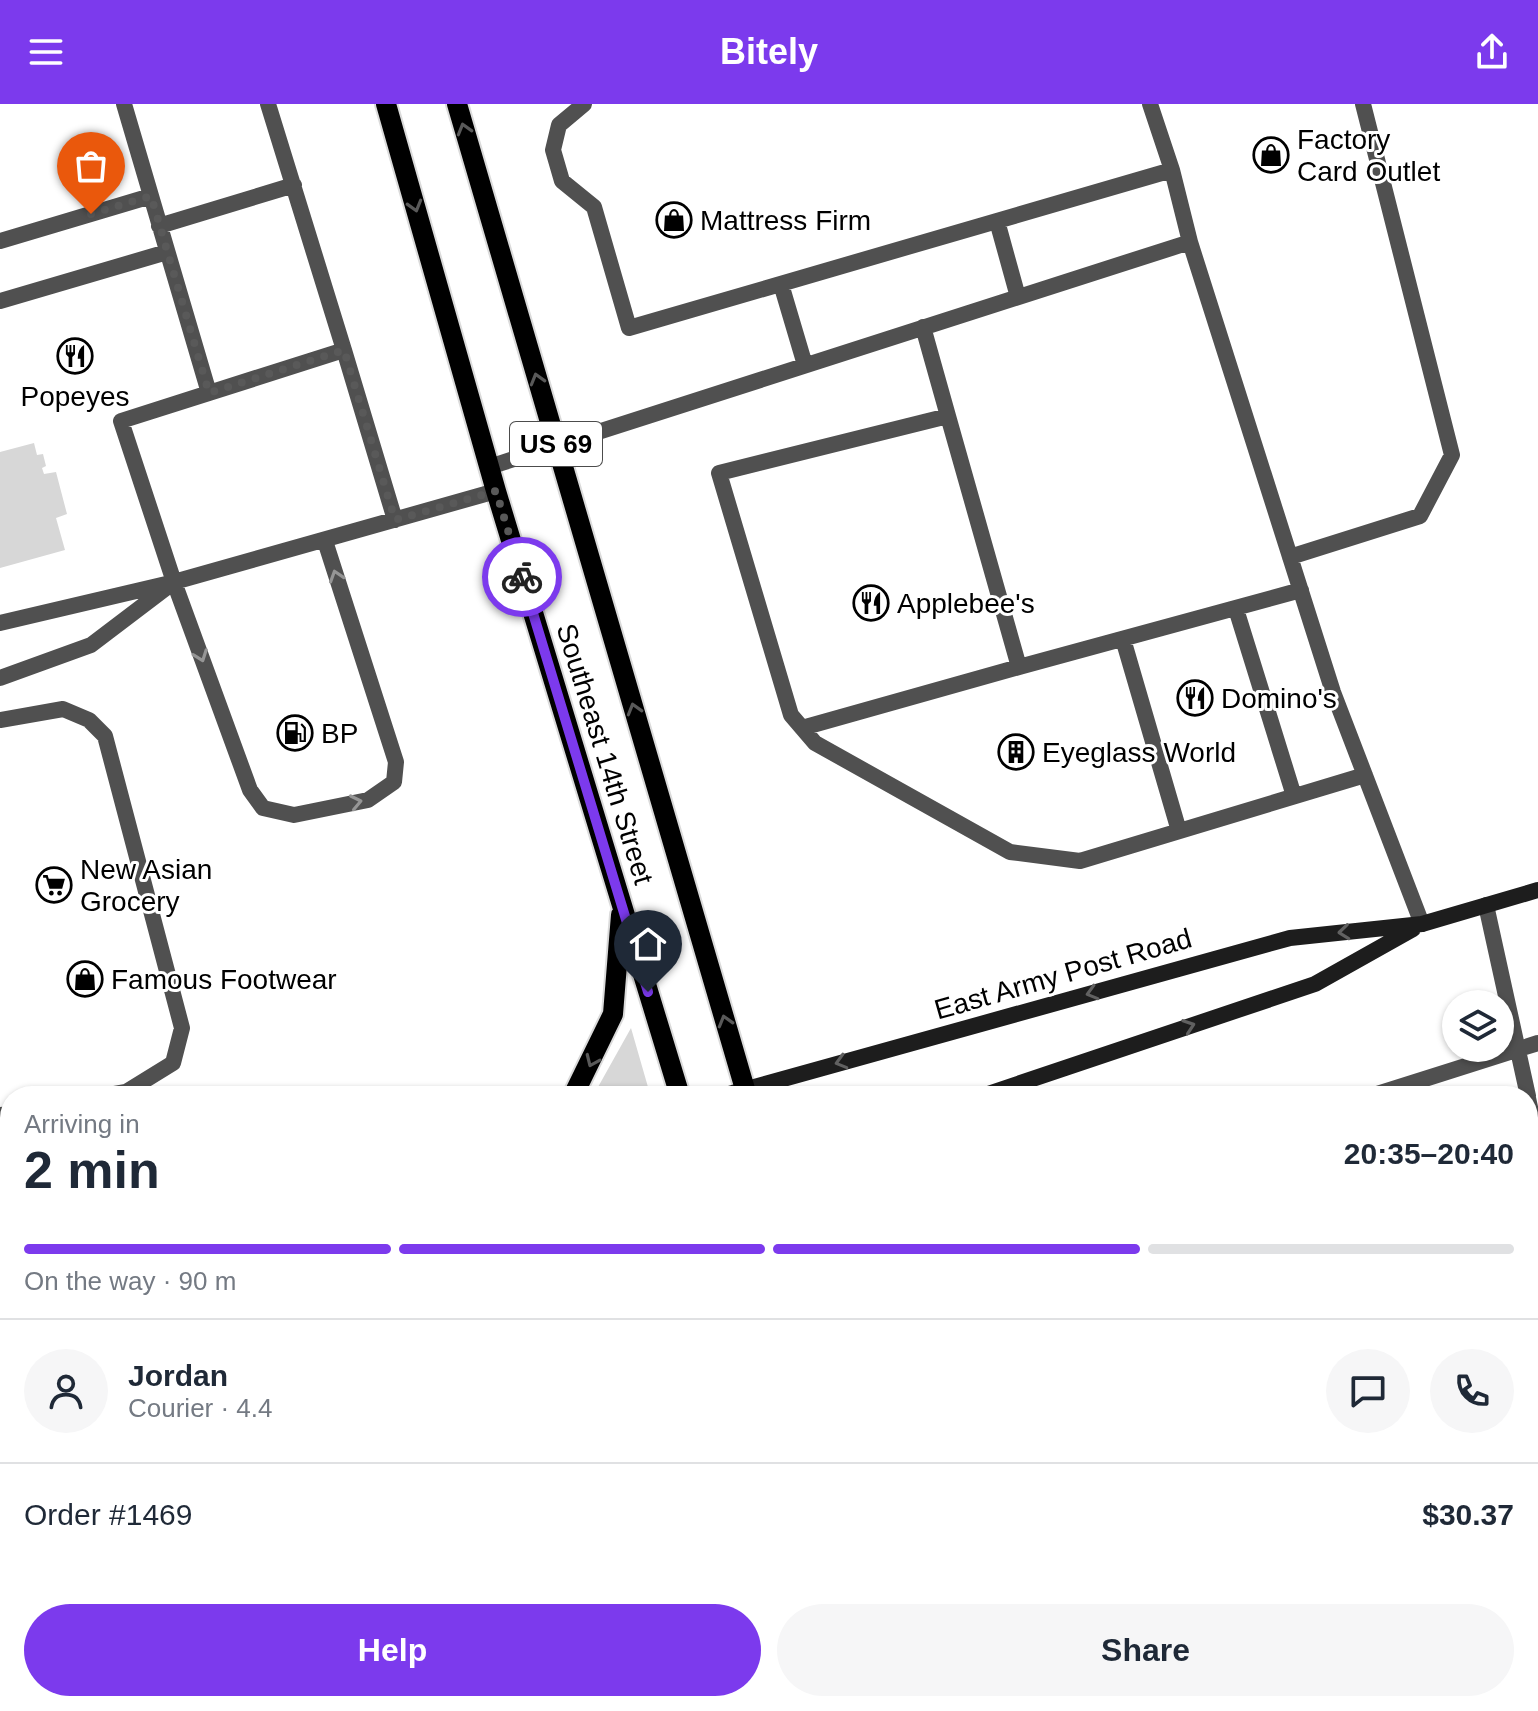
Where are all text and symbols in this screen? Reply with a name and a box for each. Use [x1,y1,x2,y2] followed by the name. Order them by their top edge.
[24,30,68,74] icon: menu
[1470,30,1514,74] icon: share
[720,31,818,72] text: Bitely
[457,123,473,137] one-way arrow
[1297,124,1440,187] place label: Factory Card Outlet
[57,132,125,214] pin
[1252,136,1290,174] shop icon: Factory Card Outlet
[69,144,113,188] icon: bag
[406,199,423,212] one-way arrow
[655,201,693,239] shop icon: Mattress Firm
[700,205,871,236] place label: Mattress Firm
[56,337,94,375] restaurant icon: Popeyes
[530,373,546,386] one-way arrow
[21,381,129,412] place label: Popeyes
[510,422,602,466] road number: US 69
[482,537,562,617] courier
[500,555,544,599] icon: bike
[329,570,345,583] one-way arrow
[852,584,890,622] restaurant icon: Applebee's
[897,588,1035,619] place label: Applebee's
[551,620,659,888] street label: Southeast 14th Street
[191,648,208,662] one-way arrow
[1176,679,1214,717] restaurant icon: Domino's
[1221,683,1337,714] place label: Domino's
[627,703,643,717] one-way arrow
[276,714,314,752] fuel station icon: BP
[321,718,358,749] place label: BP
[997,733,1035,771] building icon: Eyeglass World
[1042,737,1236,768] place label: Eyeglass World
[349,795,362,812] one-way arrow
[80,854,212,917] place label: New Asian Grocery
[35,866,73,904] supermarket icon: New Asian Grocery
[614,910,682,992] pin
[626,922,670,966] icon: home
[931,922,1195,1026] street label: East Army Post Road
[1337,923,1350,940] one-way arrow
[66,960,104,998] shop icon: Famous Footwear
[111,964,337,995] place label: Famous Footwear
[1085,984,1099,1000] one-way arrow
[1442,990,1514,1062] map controls
[1442,990,1514,1062] button: layers
[718,1015,734,1029] one-way arrow
[1181,1020,1195,1036] one-way arrow
[585,1052,601,1067] one-way arrow
[835,1053,849,1070] one-way arrow
[24,1109,140,1139] text: Arriving in
[1344,1137,1514,1170] text: 20:35–20:40
[24,1141,160,1199] text: 2 min
[24,1266,236,1296] text: On the way · 90 m
[24,1349,108,1433] button: person
[1326,1349,1410,1433] button: chat
[1430,1349,1514,1433] button: phone
[128,1359,228,1392] text: Jordan
[128,1393,273,1423] text: Courier · 4.4
[24,1498,192,1531] text: Order #1469
[1422,1498,1514,1531] text: $30.37
[24,1604,761,1696] button: Help
[777,1604,1514,1696] button: Share

